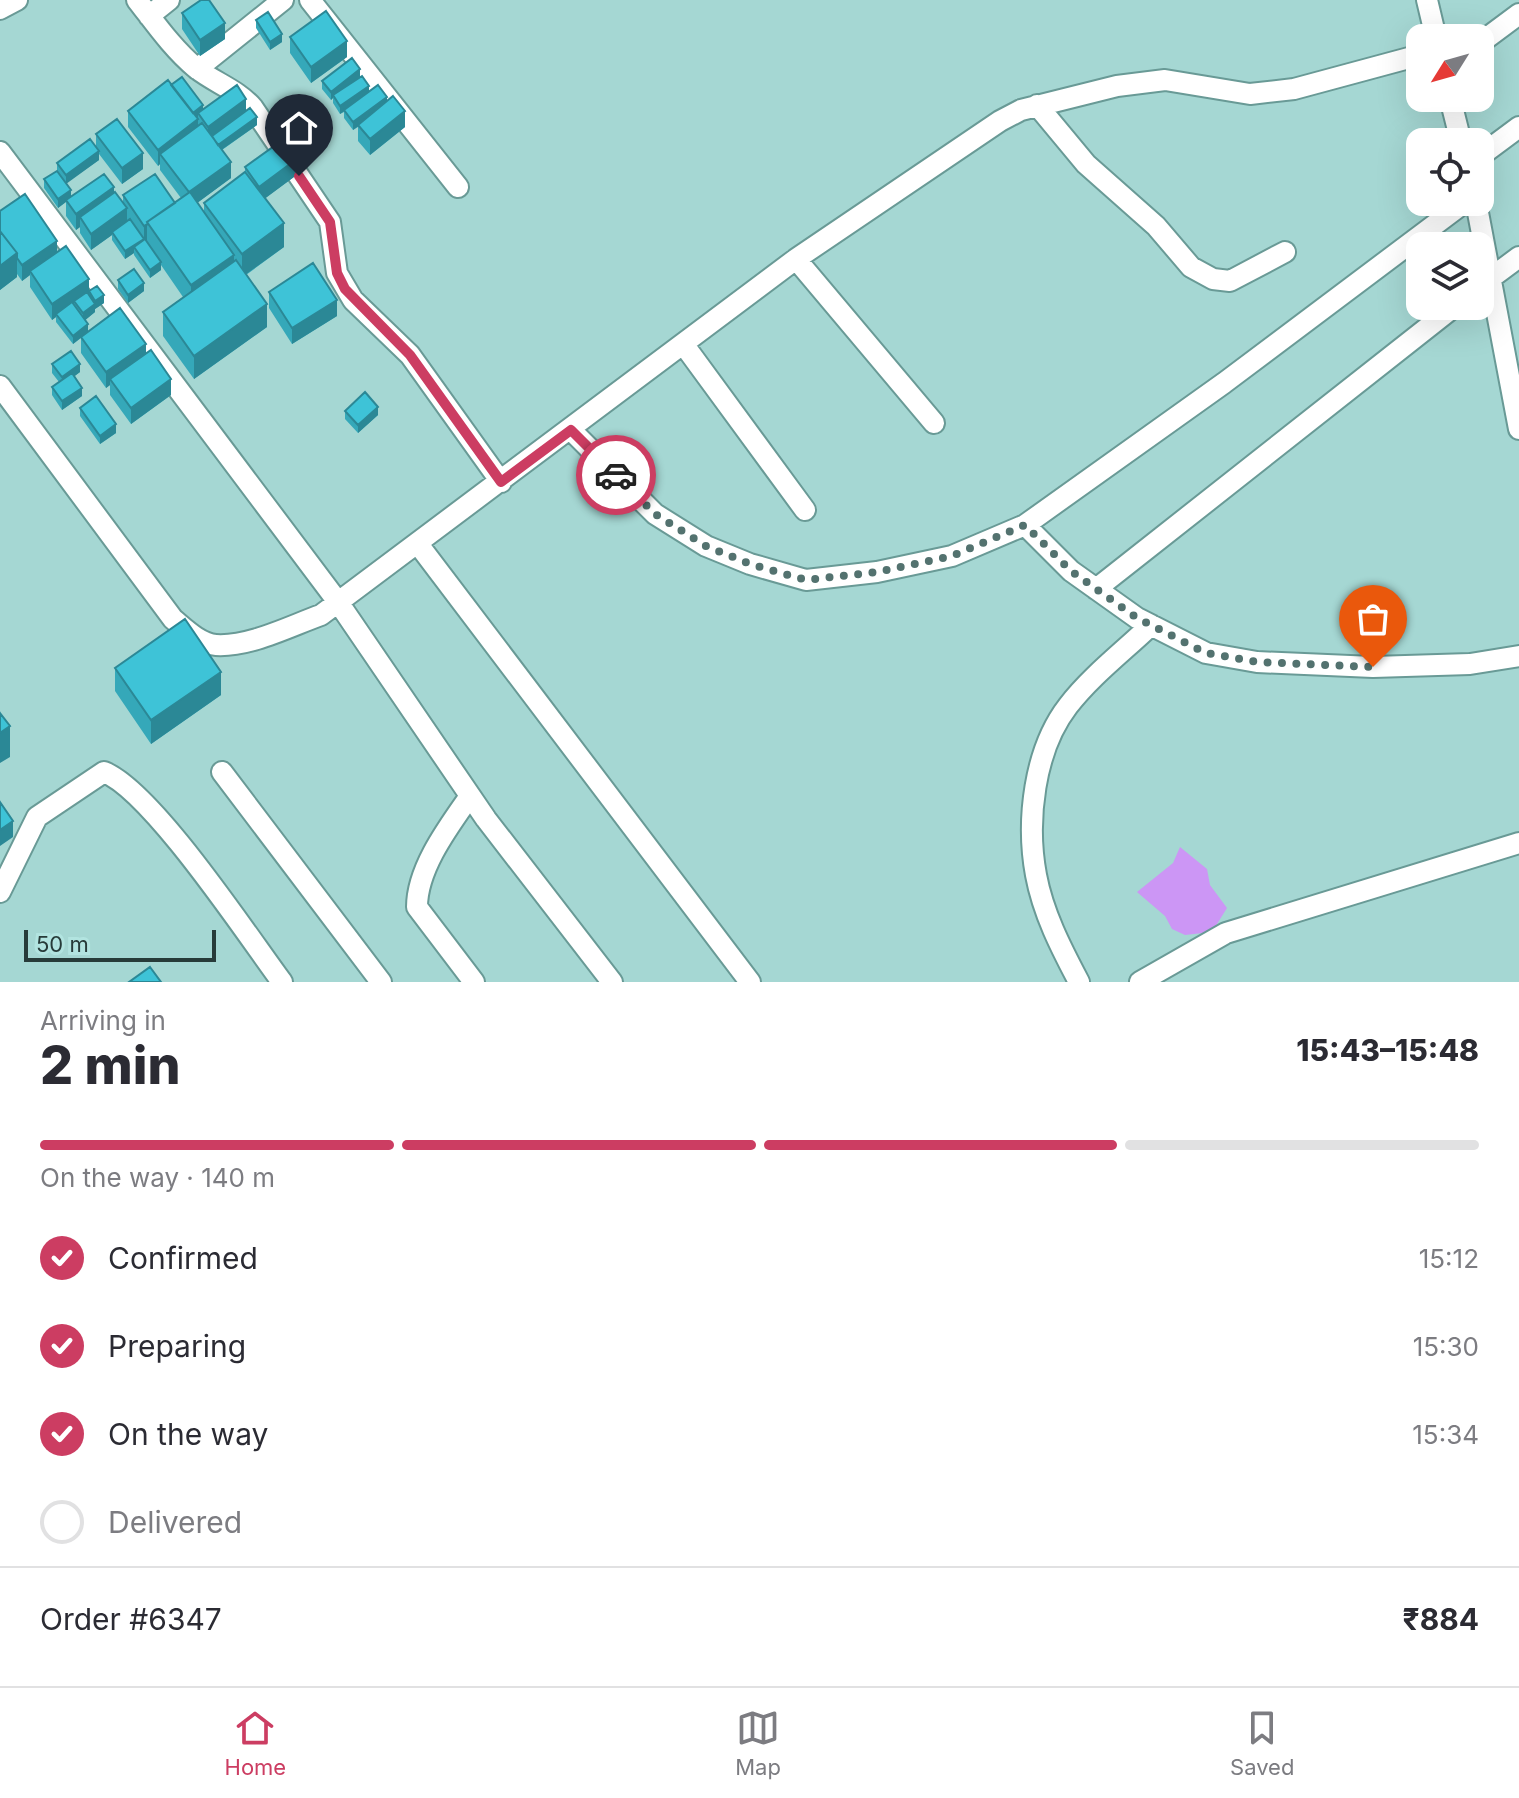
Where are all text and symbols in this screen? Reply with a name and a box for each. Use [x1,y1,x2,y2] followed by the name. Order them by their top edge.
[1406,24,1494,112] north arrow
[1406,24,1494,320] map controls
[265,94,333,176] pin
[277,106,321,150] icon: home
[1406,128,1494,216] button: locate
[1406,232,1494,320] button: layers
[576,435,656,515] courier
[594,453,638,497] icon: car
[1339,585,1407,667] pin
[1351,597,1395,641] icon: bag
[24,926,216,962] scale bar
[36,931,89,957] text: 50 m
[40,1005,166,1036] text: Arriving in
[1296,1032,1479,1068] text: 15:43–15:48
[40,1034,181,1097] text: 2 min
[40,1162,275,1193] text: On the way · 140 m
[40,1236,84,1280] icon: check
[108,1240,258,1276] text: Confirmed
[1419,1243,1479,1274] text: 15:12
[40,1324,84,1368] icon: check
[108,1328,246,1364] text: Preparing
[1413,1331,1479,1362] text: 15:30
[40,1412,84,1456] icon: check
[108,1416,268,1452] text: On the way
[1412,1419,1479,1450] text: 15:34
[108,1504,242,1540] text: Delivered
[40,1601,222,1637] text: Order #6347
[1403,1601,1479,1637] text: ₹884
[225,1706,286,1780] tab: Home
[735,1706,781,1780] tab: Map
[1230,1706,1294,1780] tab: Saved

